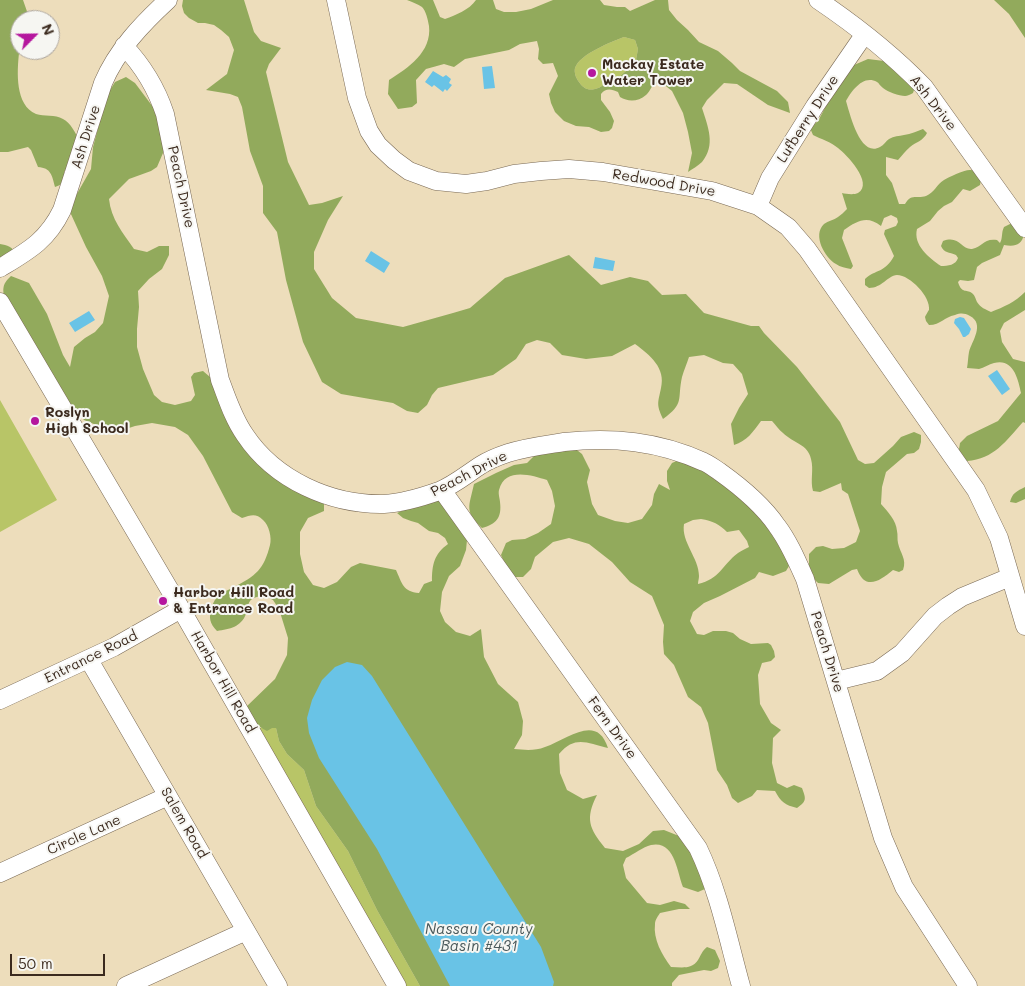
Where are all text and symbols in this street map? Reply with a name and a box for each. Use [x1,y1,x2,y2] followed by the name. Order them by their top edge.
[10,10,60,60] north arrow
[38,21,59,38] text: N
[602,57,704,90] place label: Mackay Estate Water Tower
[586,67,598,79] marker: Mackay Estate Water Tower
[773,72,843,166] street label: Lufberry Drive
[906,72,960,134] street label: Ash Drive
[68,103,104,171] street label: Ash Drive
[164,144,198,230] street label: Peach Drive
[611,166,717,200] street label: Redwood Drive
[45,405,129,438] place label: Roslyn High School
[29,415,41,427] marker: Roslyn High School
[428,448,510,500] street label: Peach Drive
[173,585,294,618] place label: Harbor Hill Road & Entrance Road
[157,595,169,607] marker: Harbor Hill Road & Entrance Road
[807,610,847,694] street label: Peach Drive
[42,627,140,687] street label: Entrance Road
[187,628,259,736] street label: Harbor Hill Road
[584,694,640,762] street label: Fern Drive
[157,784,211,862] street label: Salem Road
[45,811,123,859] street label: Circle Lane
[425,920,533,955] water label: Nassau County Basin #431
[12,944,108,976] scale bar
[18,953,53,973] text: 50 m

